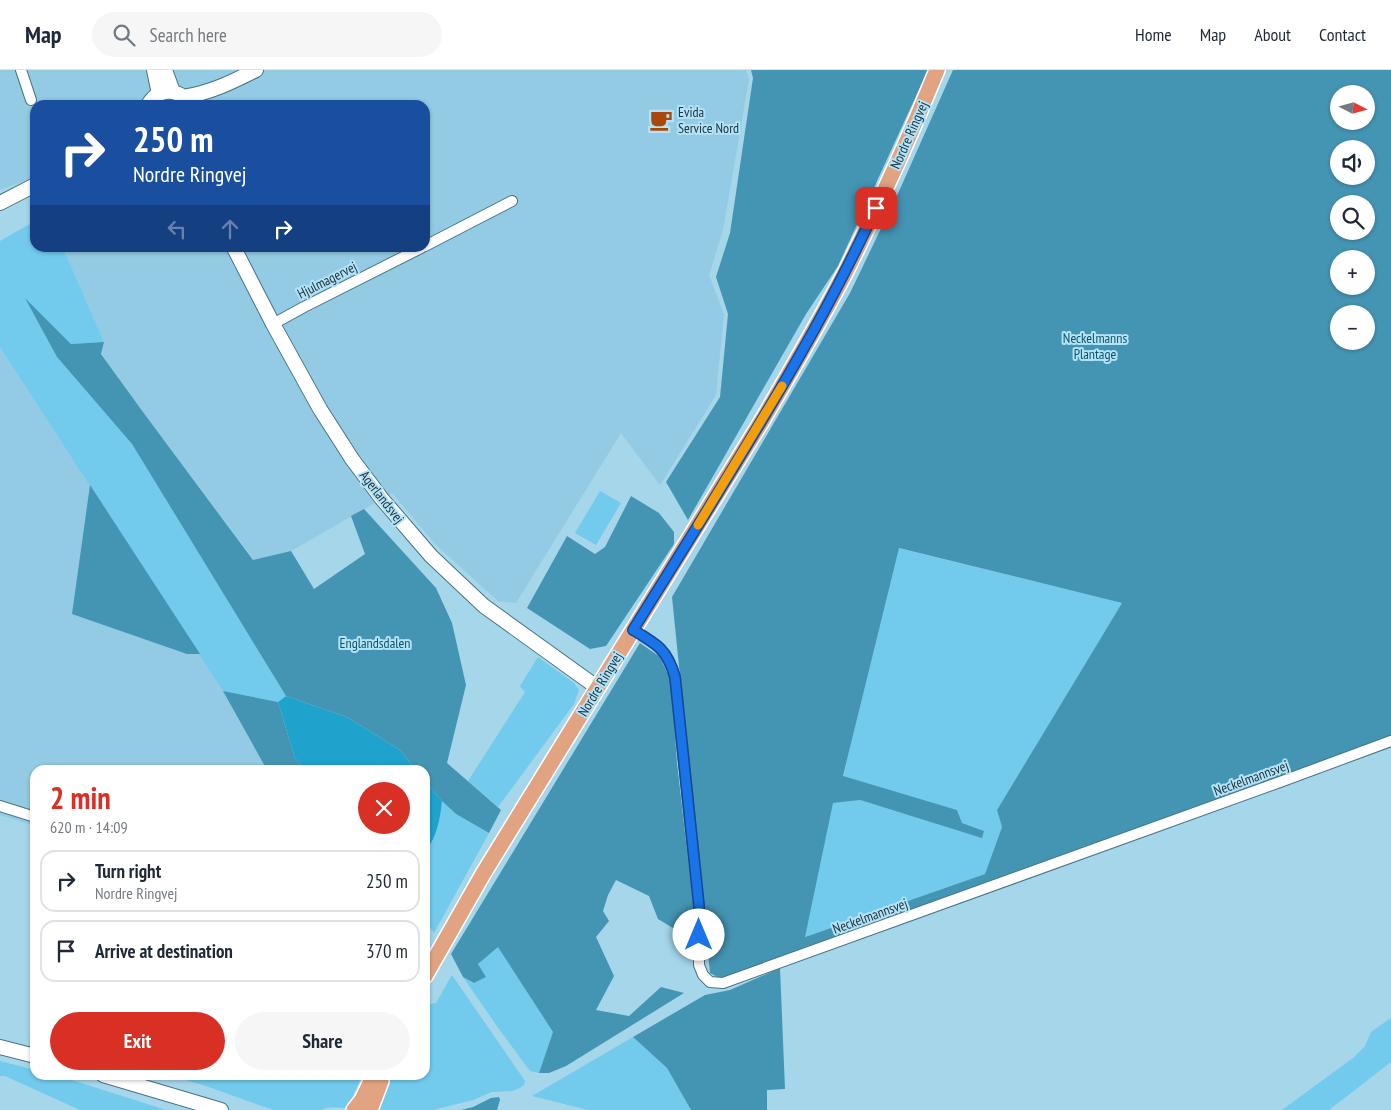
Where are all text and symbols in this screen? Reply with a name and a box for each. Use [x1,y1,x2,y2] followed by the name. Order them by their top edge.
[92,12,442,57] search box
[25,19,62,50] text: Map
[110,21,138,49] icon: search
[150,23,227,47] text: Search here
[1135,23,1172,46] text: Home
[1200,23,1226,46] text: Map
[1254,23,1291,46] text: About
[1319,23,1366,46] text: Contact
[1330,85,1375,130] north arrow
[1330,85,1375,350] map controls
[886,98,932,172] street label: Nordre Ringvej
[678,103,739,137] place label: Evida Service Nord
[648,107,674,133] cafe icon: Evida Service Nord
[133,116,214,162] text: 250 m
[50,120,115,185] icon: right
[1330,140,1375,185] button: sound
[133,160,247,188] text: Nordre Ringvej
[855,187,897,229] pin
[862,194,890,222] icon: arrive
[1330,195,1375,240] button: search
[163,215,191,243] icon: left
[216,215,244,243] icon: ahead
[269,215,297,243] icon: right
[1330,250,1375,295] button: +
[294,257,360,303] street label: Hjulmagervej
[1330,305,1375,350] button: −
[1063,329,1127,363] park label: Neckelmanns Plantage
[356,467,408,527] street label: Agerlandsvej
[340,634,410,652] park label: Englandsdalen
[574,648,626,720] street label: Nordre Ringvej
[1211,756,1291,800] street label: Neckelmannsvej
[50,778,111,817] text: 2 min
[358,782,410,834] button: close
[50,817,128,837] text: 620 m · 14:09
[95,859,161,883] text: Turn right
[52,867,80,895] icon: right
[366,869,408,893] text: 250 m
[95,883,178,903] text: Nordre Ringvej
[830,894,910,938] street label: Neckelmannsvej
[672,908,724,960] position arrow
[52,937,80,965] icon: arrive
[95,939,233,963] text: Arrive at destination
[366,939,408,963] text: 370 m
[50,1012,225,1070] button: Exit
[235,1012,410,1070] button: Share

